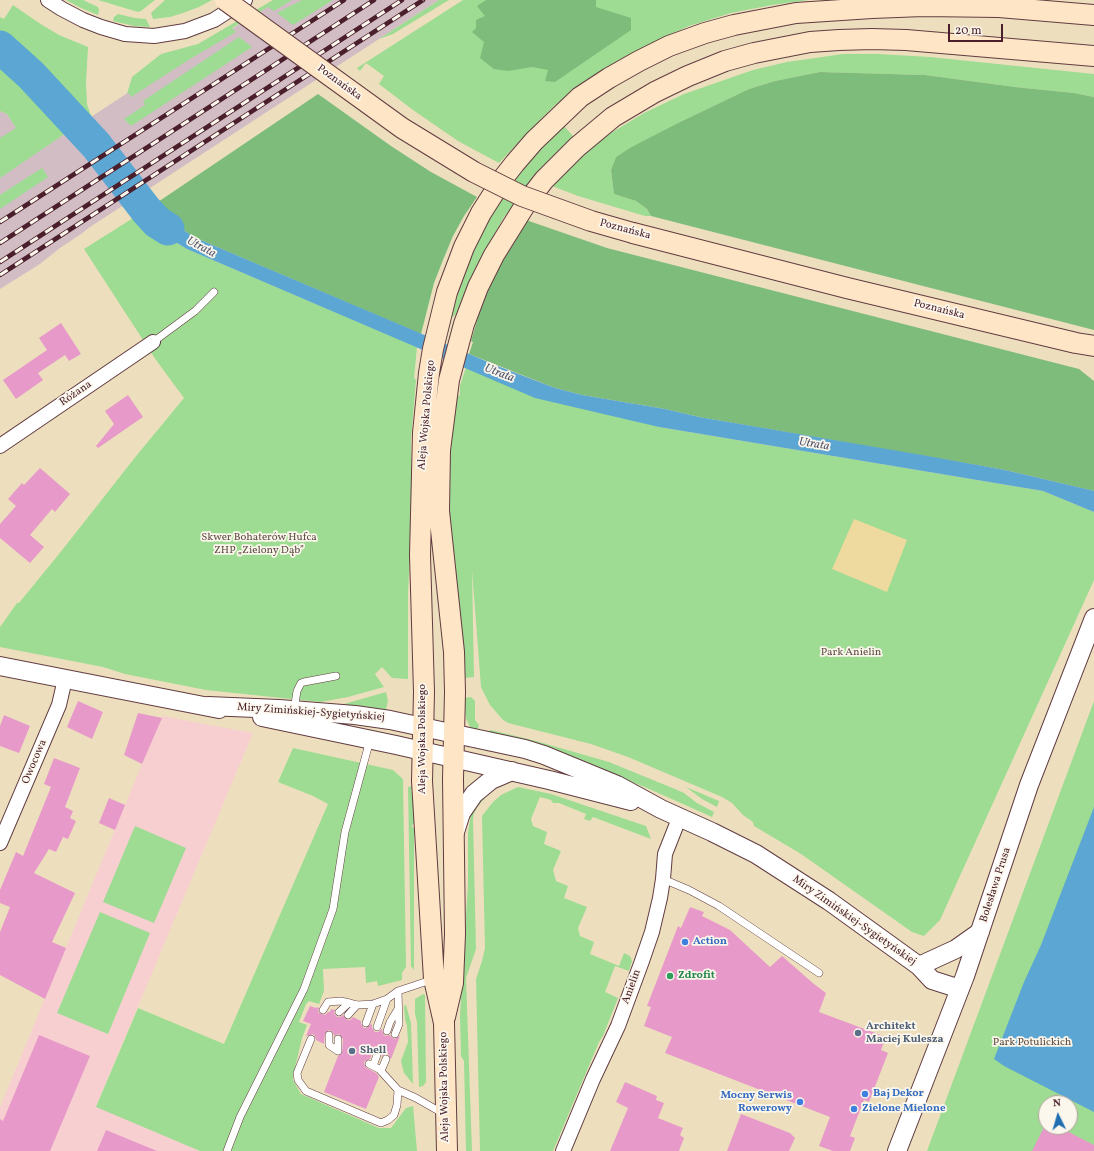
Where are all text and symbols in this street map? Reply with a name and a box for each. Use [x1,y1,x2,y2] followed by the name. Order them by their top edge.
[950,16,1005,42] scale bar
[955,23,982,39] text: 20 m
[314,62,364,104] street label: Poznańska
[598,217,652,243] street label: Poznańska
[184,234,218,262] water label: Utrata
[912,297,966,323] street label: Poznańska
[416,359,438,471] street label: Aleja Wojska Polskiego
[482,362,516,386] water label: Utrata
[57,378,95,410] street label: Różana
[798,435,830,455] water label: Utrata
[201,531,317,557] park label: Skwer Bohaterów Hufca ZHP „Zielony Dąb”
[821,646,881,660] park label: Park Anielin
[416,684,430,794] street label: Aleja Wojska Polskiego
[237,701,385,725] street label: Miry Zimińskiej-Sygietyńskiej
[20,738,50,786] street label: Owocowa
[978,846,1014,924] street label: Bolesława Prusa
[790,873,918,969] street label: Miry Zimińskiej-Sygietyńskiej
[693,935,727,949] place label: Action
[680,937,690,947] marker: Action
[620,968,644,1006] street label: Anielin
[678,969,715,983] place label: Zdrofit
[665,971,675,981] marker: Zdrofit
[866,1020,943,1046] place label: Architekt Maciej Kulesza
[853,1028,863,1038] marker: Architekt Maciej Kulesza
[437,1032,453,1142] street label: Aleja Wojska Polskiego
[993,1036,1071,1050] park label: Park Potulickich
[360,1044,386,1058] place label: Shell
[347,1046,357,1056] marker: Shell
[873,1087,924,1101] place label: Baj Dekor
[720,1089,792,1115] place label: Mocny Serwis Rowerowy
[860,1089,870,1099] marker: Baj Dekor
[1038,1095,1078,1135] north arrow
[1052,1096,1062,1111] text: N
[795,1097,805,1107] marker: Mocny Serwis Rowerowy
[862,1102,946,1116] place label: Zielone Mielone
[849,1104,859,1114] marker: Zielone Mielone

